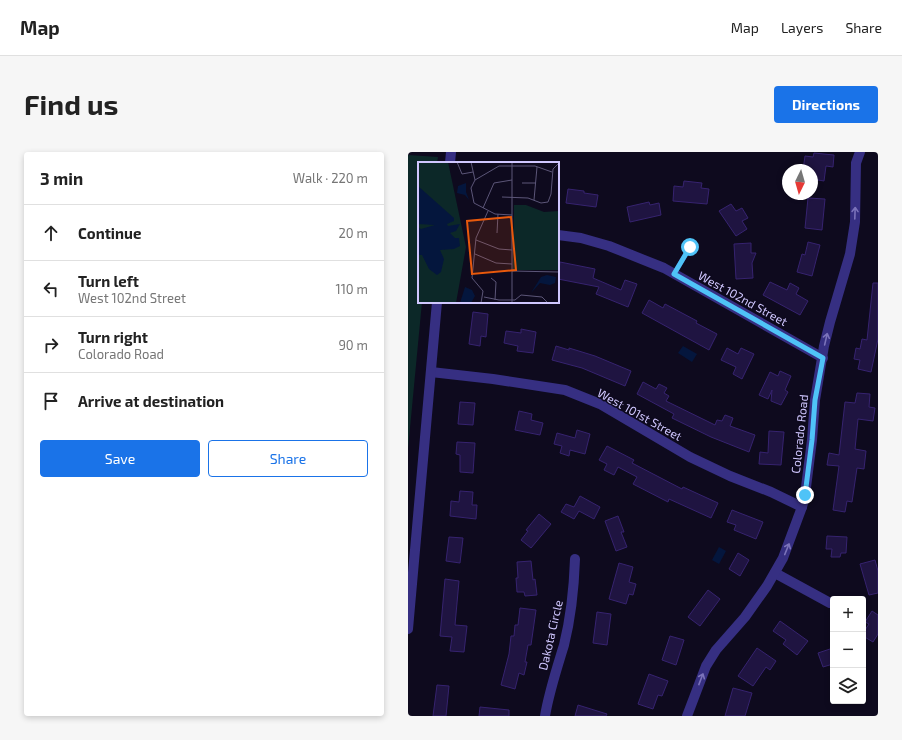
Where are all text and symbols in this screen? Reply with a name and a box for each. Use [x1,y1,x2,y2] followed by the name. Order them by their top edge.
[20,16,60,39] text: Map
[731,19,759,36] text: Map
[781,19,823,36] text: Layers
[845,19,882,36] text: Share
[774,86,878,123] button: Directions
[24,87,118,121] text: Find us
[418,162,559,303] inset map
[782,164,818,200] north arrow
[40,168,83,188] text: 3 min
[293,170,368,186] text: Walk · 220 m
[851,207,859,220] one-way arrow
[40,222,62,244] icon: ahead
[78,224,141,242] text: Continue
[339,225,368,241] text: 20 m
[681,238,699,256] route start
[696,268,790,328] street label: West 102nd Street
[78,272,139,290] text: Turn left
[40,278,62,300] icon: left
[336,281,368,297] text: 110 m
[78,290,186,306] text: West 102nd Street
[78,328,148,346] text: Turn right
[822,333,830,346] one-way arrow
[40,334,62,356] icon: right
[338,337,368,353] text: 90 m
[78,346,164,362] text: Colorado Road
[595,385,685,443] street label: West 101st Street
[40,390,62,412] icon: arrive
[78,392,224,410] text: Arrive at destination
[788,394,810,474] street label: Colorado Road
[40,440,200,477] button: Save
[208,440,368,477] button: Share
[796,486,814,504] route end
[784,543,792,555] one-way arrow
[830,596,866,704] map controls
[830,596,866,632] button: +
[535,599,565,671] street label: Dakota Circle
[830,632,866,668] button: −
[830,668,866,704] button: layers
[697,674,705,686] one-way arrow

